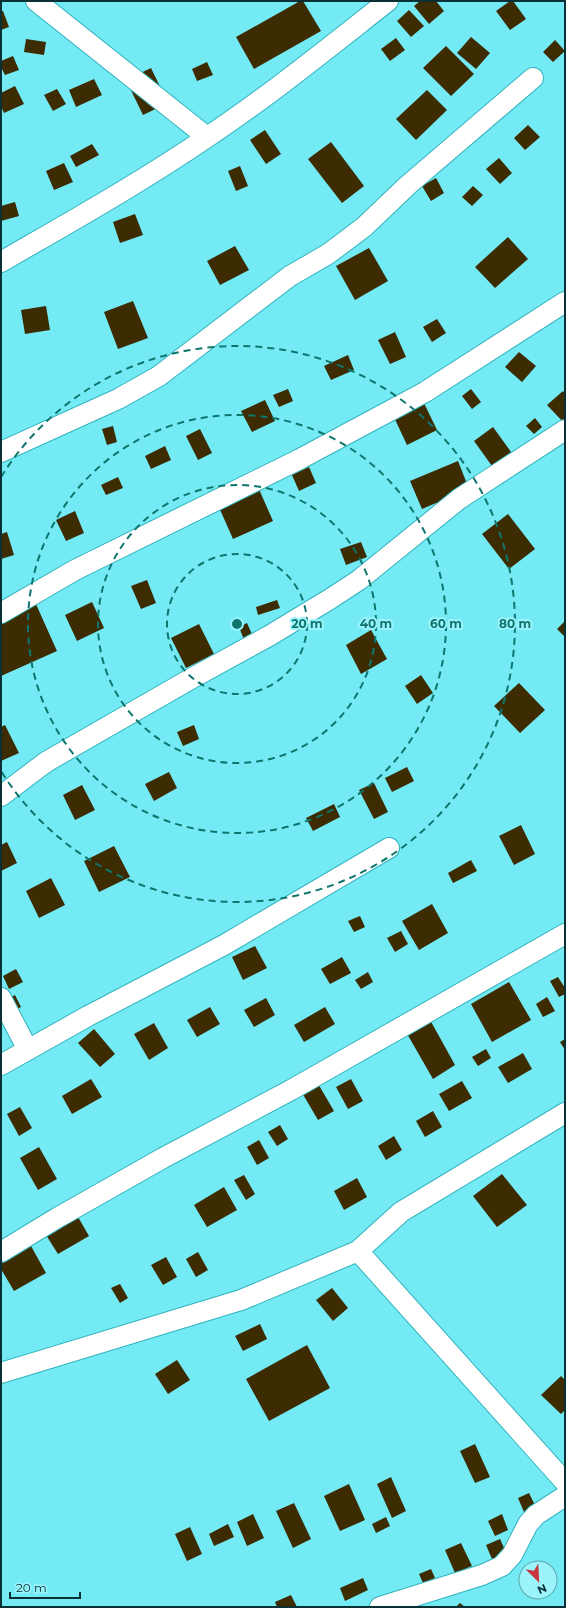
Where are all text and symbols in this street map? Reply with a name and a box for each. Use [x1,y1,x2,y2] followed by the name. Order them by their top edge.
[291,616,323,631] text: 20 m
[360,616,392,631] text: 40 m
[430,616,462,631] text: 60 m
[499,616,531,631] text: 80 m
[230,617,244,631] centre of rings
[518,1560,558,1600] north arrow
[10,1574,80,1600] scale bar
[16,1580,47,1595] text: 20 m
[535,1581,549,1597] text: N

